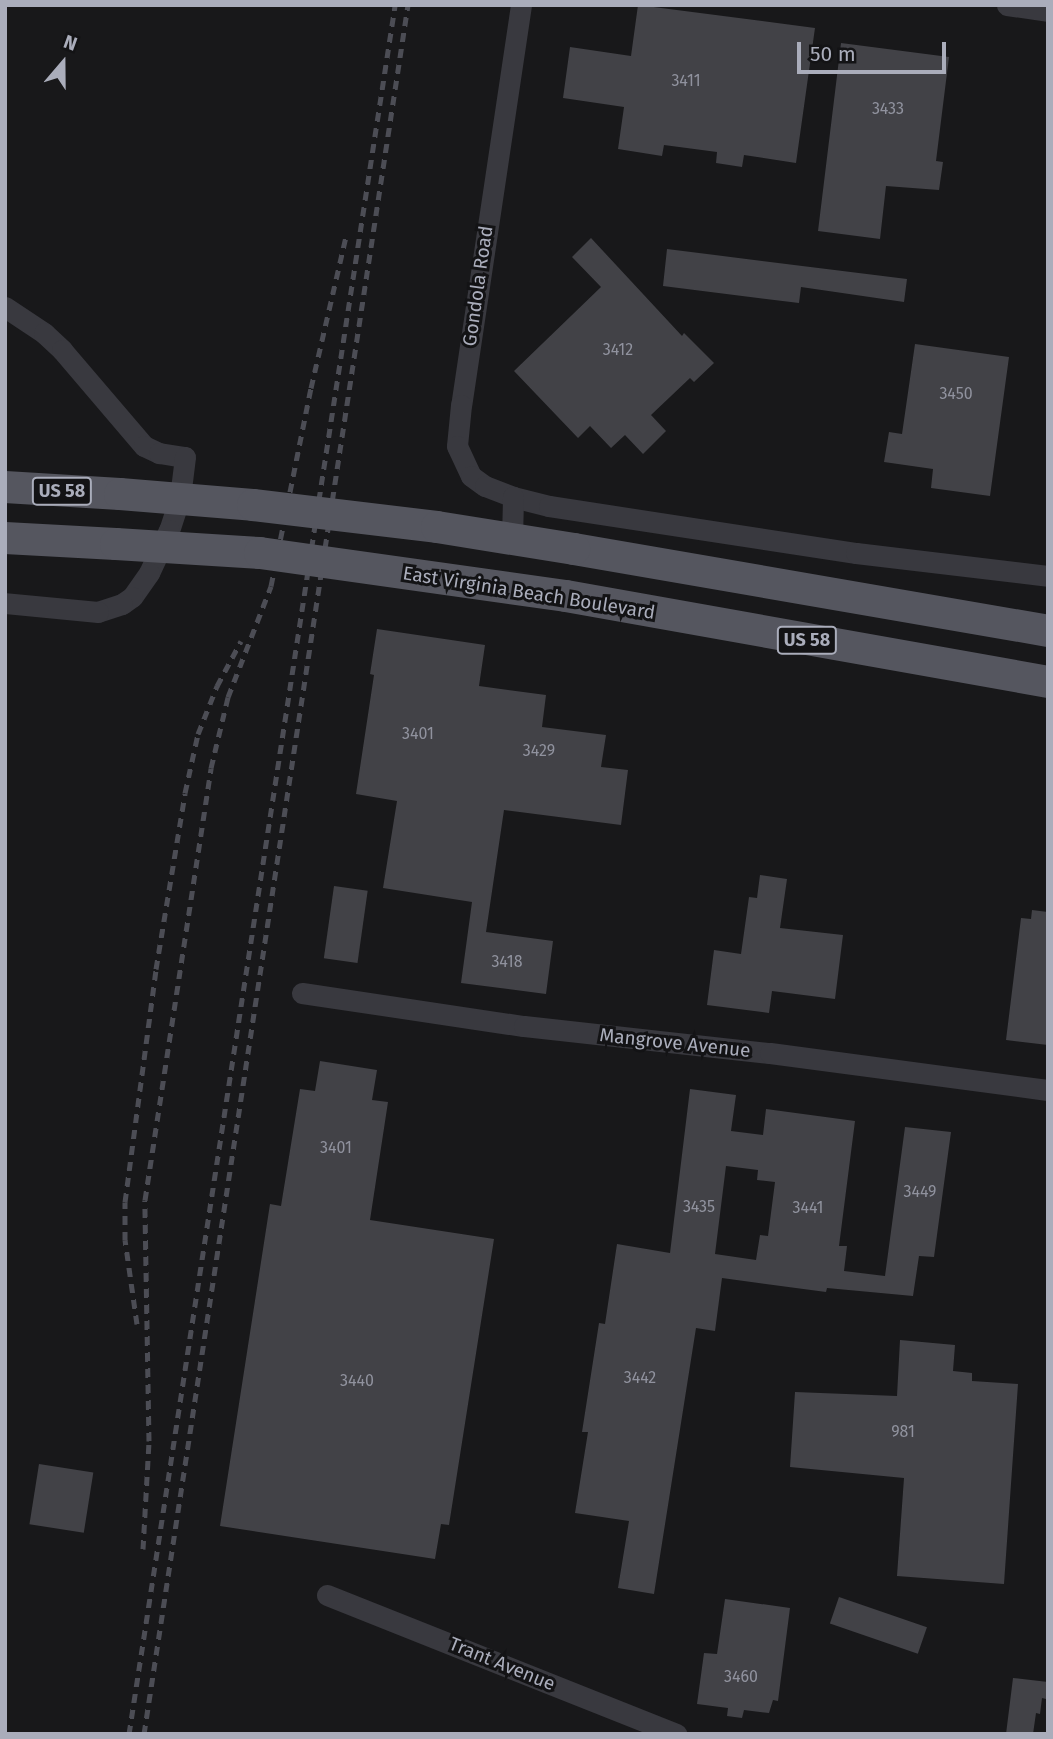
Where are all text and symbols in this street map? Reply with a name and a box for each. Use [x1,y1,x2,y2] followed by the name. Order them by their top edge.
[28,28,98,98] north arrow
[801,28,950,72] scale bar
[60,30,80,56] text: N
[810,41,856,67] text: 50 m
[671,71,701,91] house number: 3411
[872,99,904,119] house number: 3433
[458,224,498,348] street label: Gondola Road
[603,340,633,360] house number: 3412
[939,384,973,404] house number: 3450
[31,476,94,505] road number: US 58
[401,562,657,624] street label: East Virginia Beach Boulevard
[776,626,838,654] road number: US 58
[402,724,434,744] house number: 3401
[523,741,555,761] house number: 3429
[491,952,523,972] house number: 3418
[598,1024,752,1062] street label: Mangrove Avenue
[320,1138,352,1158] house number: 3401
[903,1182,937,1202] house number: 3449
[683,1197,715,1217] house number: 3435
[793,1198,823,1218] house number: 3441
[624,1368,656,1388] house number: 3442
[340,1371,374,1391] house number: 3440
[891,1422,915,1442] house number: 981
[446,1632,558,1696] street label: Trant Avenue
[724,1667,758,1687] house number: 3460

